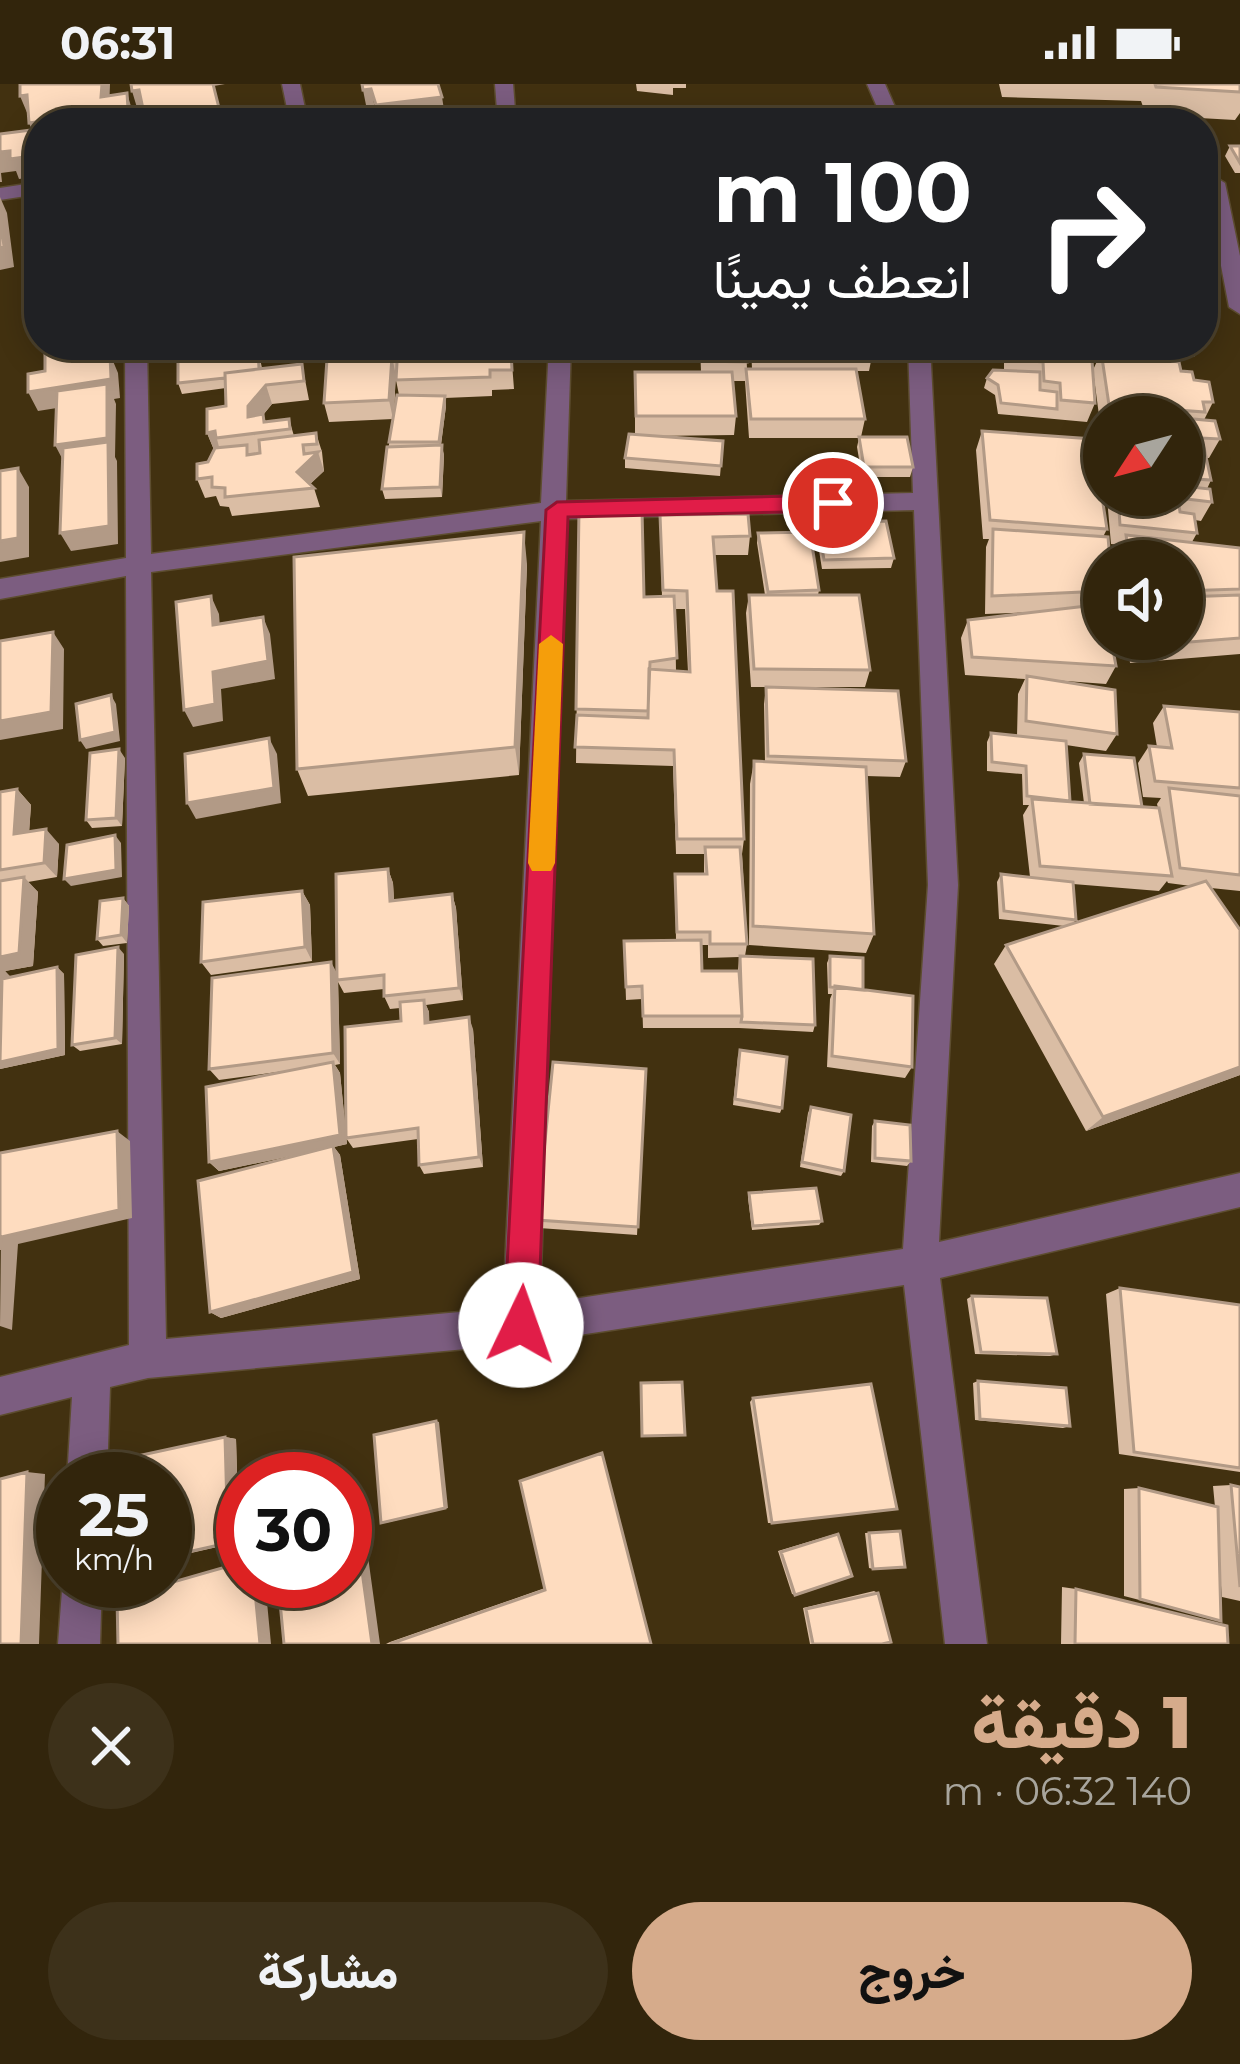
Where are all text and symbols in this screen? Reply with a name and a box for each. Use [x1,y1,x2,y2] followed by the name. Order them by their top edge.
[60,15,175,70] text: 06:31
[713,141,972,243] text: 100 m
[1014,156,1170,312] icon: right
[713,246,972,312] text: انعطف يمينًا
[1083,396,1203,516] north arrow
[1083,396,1203,660] map controls
[782,452,884,554] pin
[800,470,866,536] icon: arrive
[1083,540,1203,660] button: sound
[458,1262,584,1388] position arrow
[216,1452,372,1608] speed limit sign: 30
[78,1478,150,1551] text: 25
[74,1541,154,1578] text: km/h
[971,1678,1192,1766] text: 1 دقيقة
[48,1683,174,1809] button: close
[943,1767,1192,1815] text: 140 m · 06:32
[48,1902,608,2040] button: مشاركة
[632,1902,1192,2040] button: خروج

